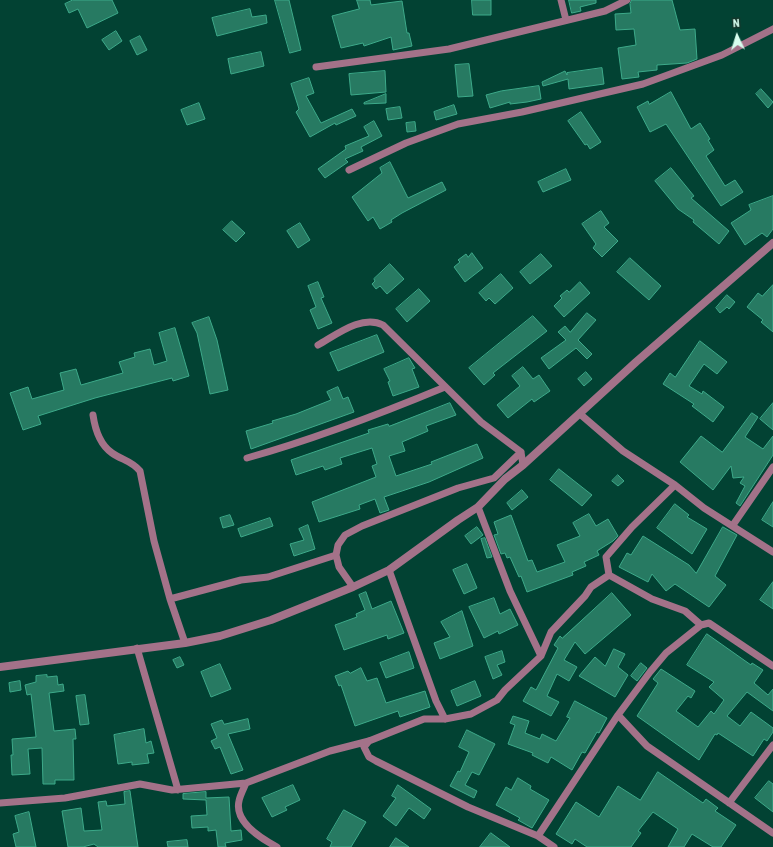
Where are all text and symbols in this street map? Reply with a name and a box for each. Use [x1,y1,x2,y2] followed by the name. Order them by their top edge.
[717,16,757,56] north arrow
[732,17,740,30] text: N

